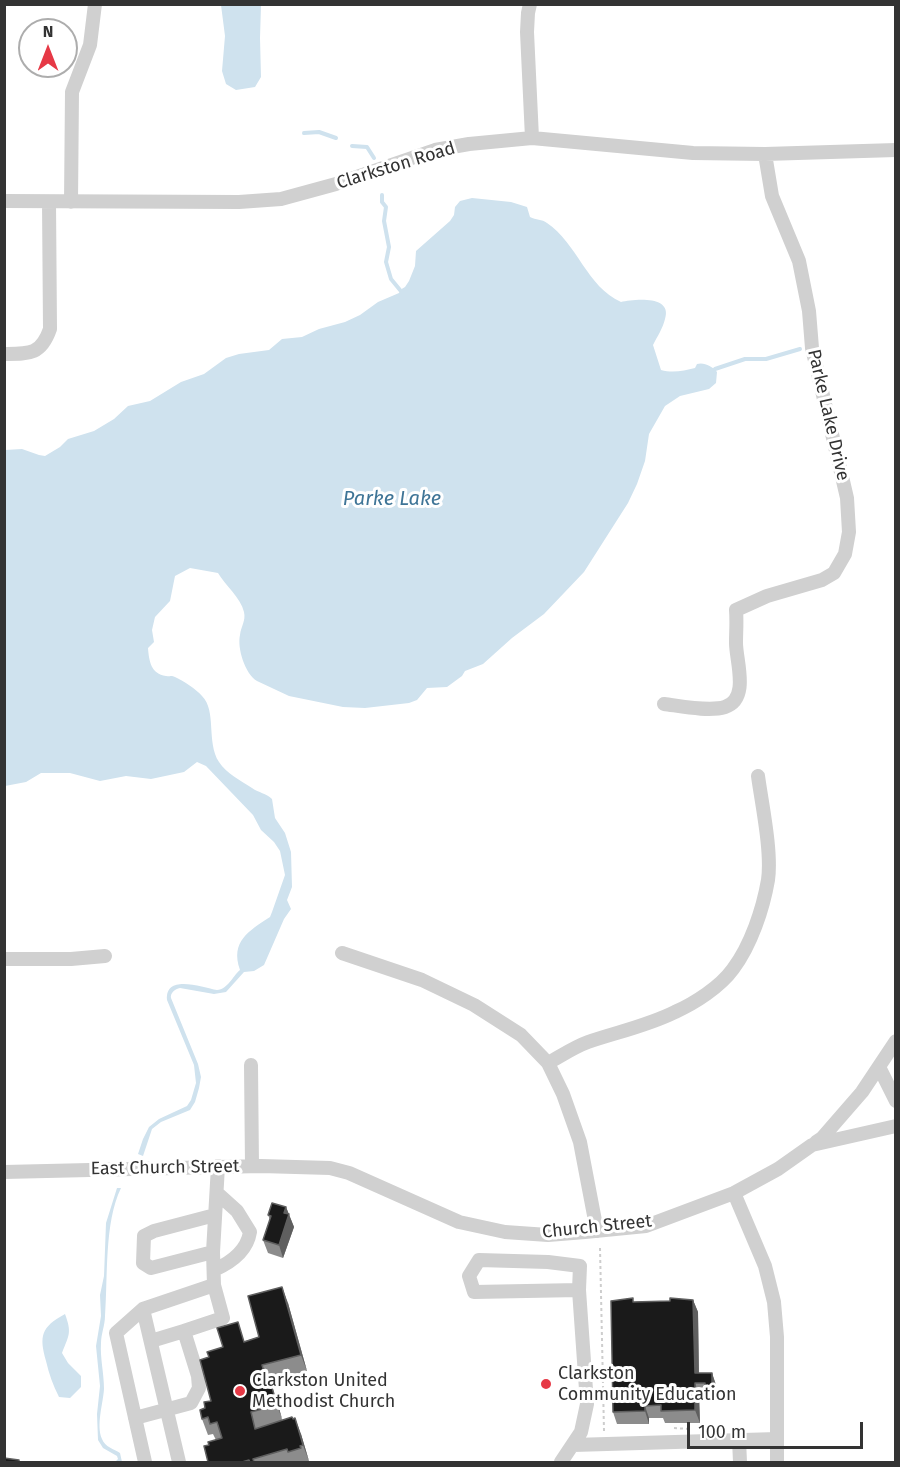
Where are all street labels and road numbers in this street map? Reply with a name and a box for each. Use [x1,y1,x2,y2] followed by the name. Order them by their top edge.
[334,138,458,194] street label: Clarkston Road
[802,347,854,483] street label: Parke Lake Drive
[90,1156,240,1180] street label: East Church Street
[541,1211,653,1243] street label: Church Street

